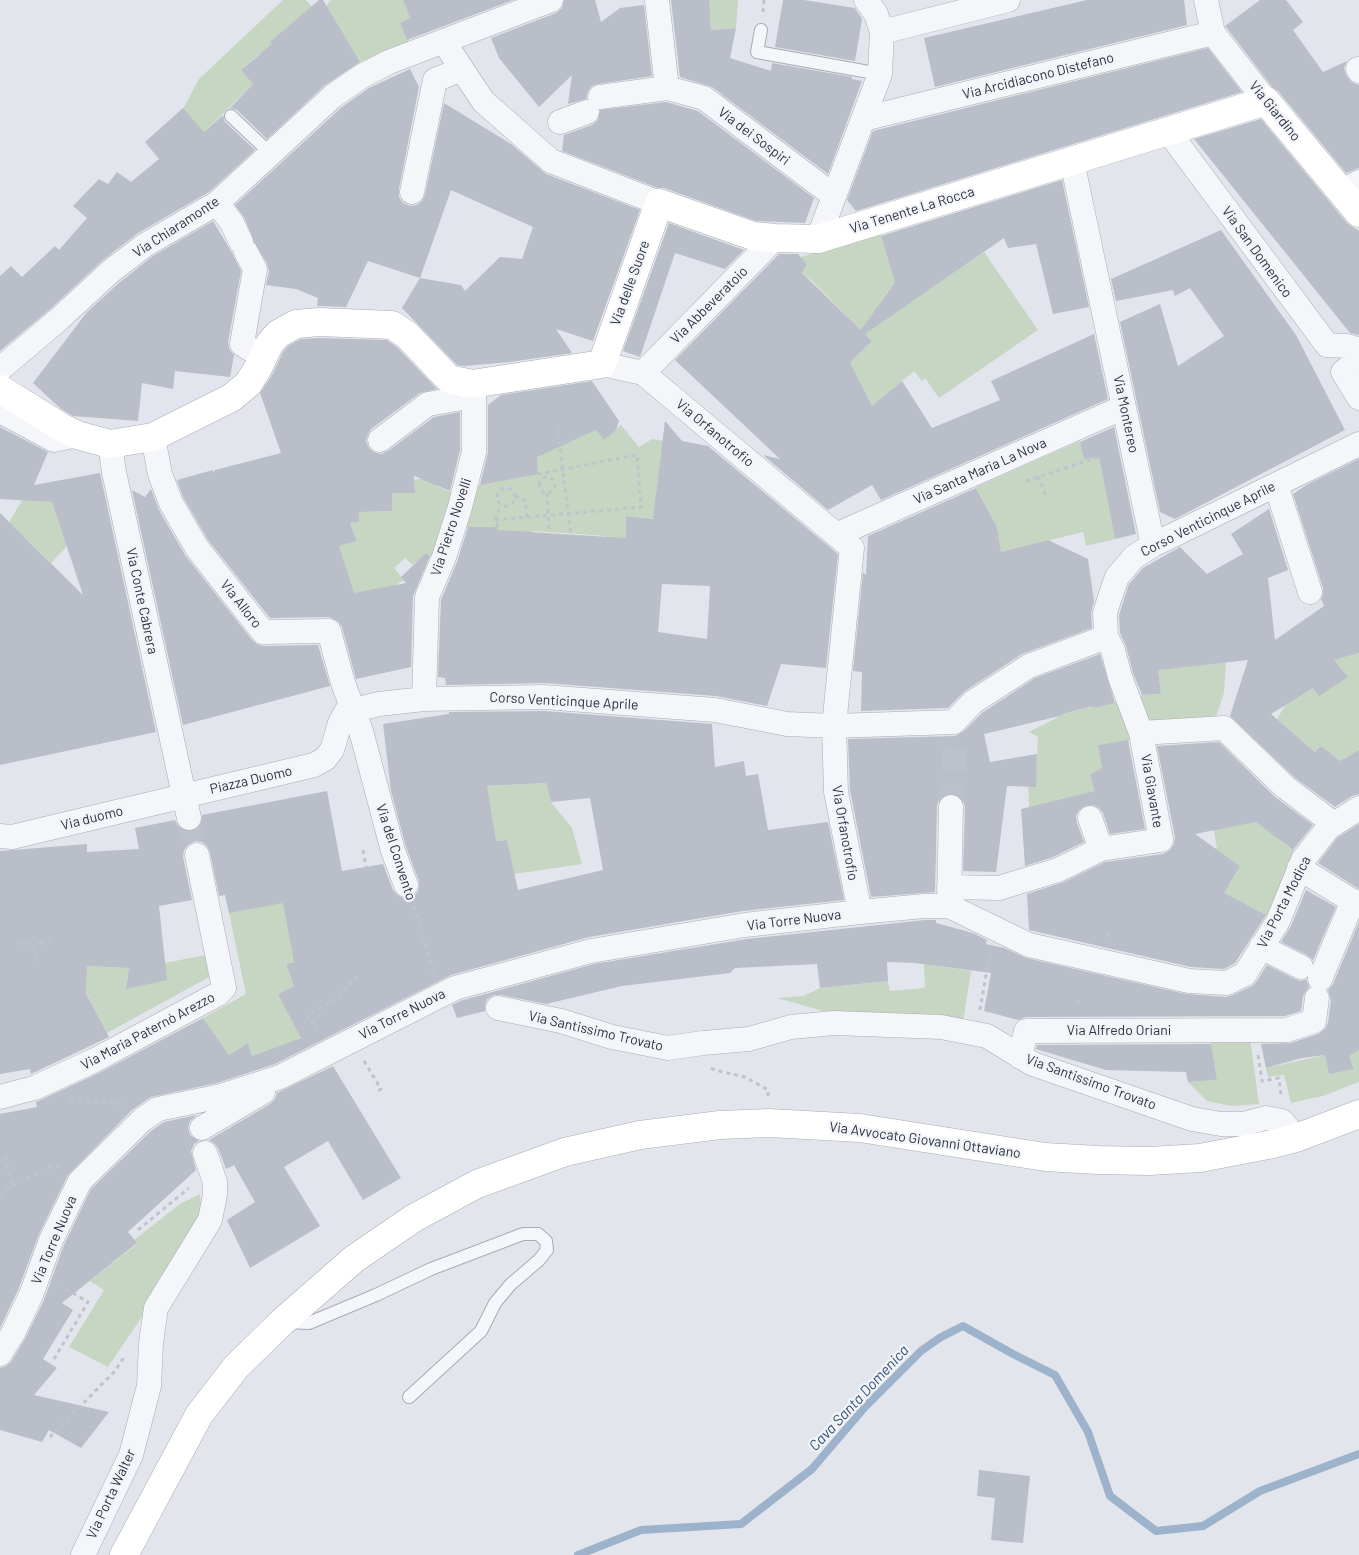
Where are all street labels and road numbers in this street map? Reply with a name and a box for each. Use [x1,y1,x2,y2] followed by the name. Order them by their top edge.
[961,49,1115,103] street label: Via Arcidiacono Distefano
[1246,78,1304,144] street label: Via Giardino
[715,103,793,169] street label: Via dei Sospiri
[848,183,976,237] street label: Via Tenente La Rocca
[130,193,222,261] street label: Via Chiaramonte
[1218,203,1296,301] street label: Via San Domenico
[607,238,653,328] street label: Via delle Suore
[667,263,751,347] street label: Via Abbeveratoio
[1110,373,1142,455] street label: Via Montereo
[673,396,757,470] street label: Via Orfanotrofio
[911,434,1049,508] street label: Via Santa Maria La Nova
[427,476,475,578] street label: Via Pietro Novelli
[1138,478,1278,560] street label: Corso Venticinque Aprile
[123,546,161,656] street label: Via Conte Cabrera
[217,576,265,632] street label: Via Alloro
[489,689,639,713] street label: Corso Venticinque Aprile
[1137,753,1167,829] street label: Via Giavante
[208,762,294,798] street label: Piazza Duomo
[828,784,862,882] street label: Via Orfanotrofio
[59,802,125,834] street label: Via duomo
[373,802,419,902] street label: Via del Convento
[1254,853,1314,951] street label: Via Porta Modica
[746,906,842,934] street label: Via Torre Nuova
[356,985,448,1043] street label: Via Torre Nuova
[78,989,218,1073] street label: Via Maria Paternò Arezzo
[527,1007,665,1055] street label: Via Santissimo Trovato
[1067,1022,1171,1038] street label: Via Alfredo Oriani
[1023,1051,1159,1113] street label: Via Santissimo Trovato
[828,1118,1022,1162] street label: Via Avvocato Giovanni Ottaviano
[28,1193,80,1287] street label: Via Torre Nuova
[83,1446,139,1542] street label: Via Porta Walter

